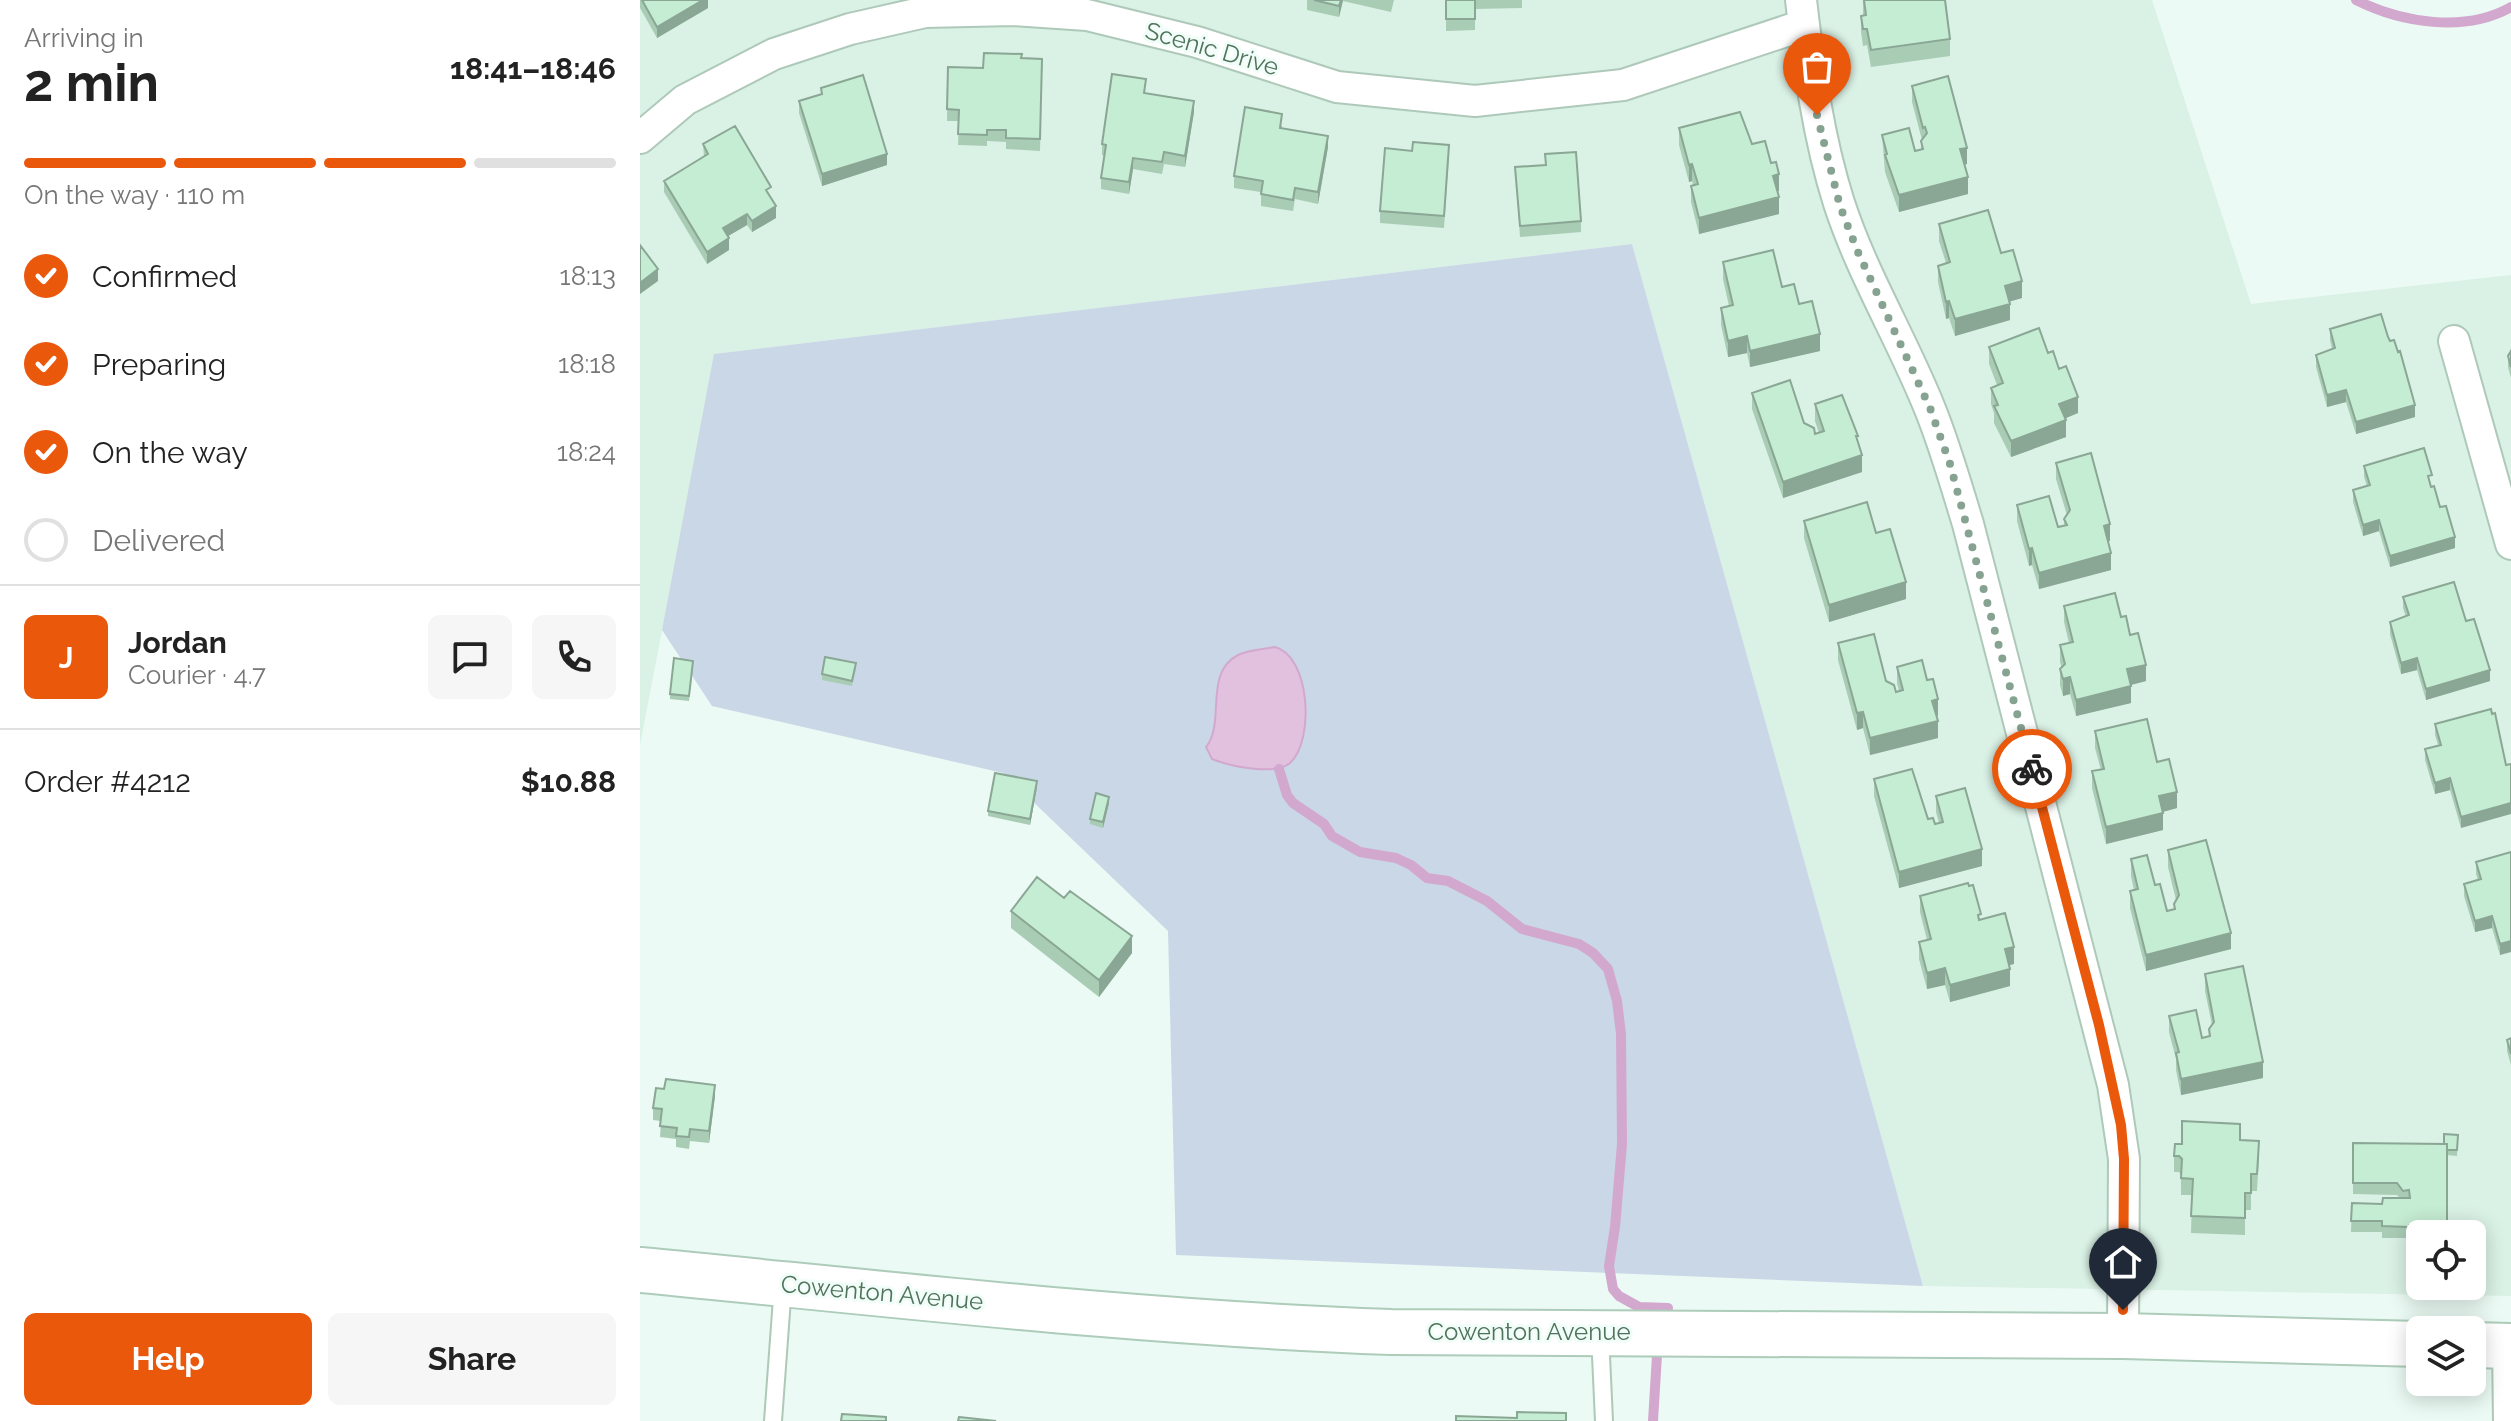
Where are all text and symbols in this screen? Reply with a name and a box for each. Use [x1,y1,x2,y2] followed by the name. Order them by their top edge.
[1142,16,1282,81] street label: Scenic Drive
[24,23,144,53] text: Arriving in
[1783,33,1851,115] pin
[1795,45,1839,89] icon: bag
[450,51,616,86] text: 18:41–18:46
[24,52,159,113] text: 2 min
[24,180,245,210] text: On the way · 110 m
[24,254,68,298] icon: check
[92,259,237,294] text: Confirmed
[560,261,616,291] text: 18:13
[24,342,68,386] icon: check
[92,347,226,382] text: Preparing
[558,349,616,379] text: 18:18
[24,430,68,474] icon: check
[92,435,248,470] text: On the way
[557,437,616,467] text: 18:24
[92,523,225,558] text: Delivered
[428,615,512,699] button: chat
[532,615,616,699] button: phone
[128,625,227,660] text: Jordan
[59,640,73,675] text: J
[128,660,266,690] text: Courier · 4.7
[1992,729,2072,809] courier
[2010,747,2054,791] icon: bike
[24,764,191,799] text: Order #4212
[521,764,616,799] text: $10.88
[2406,1220,2486,1396] map controls
[2406,1220,2486,1300] button: locate
[2089,1228,2157,1310] pin
[2101,1240,2145,1284] icon: home
[780,1269,984,1316] street label: Cowenton Avenue
[24,1313,312,1405] button: Help
[328,1313,616,1405] button: Share
[2406,1316,2486,1396] button: layers
[1427,1317,1631,1346] street label: Cowenton Avenue

